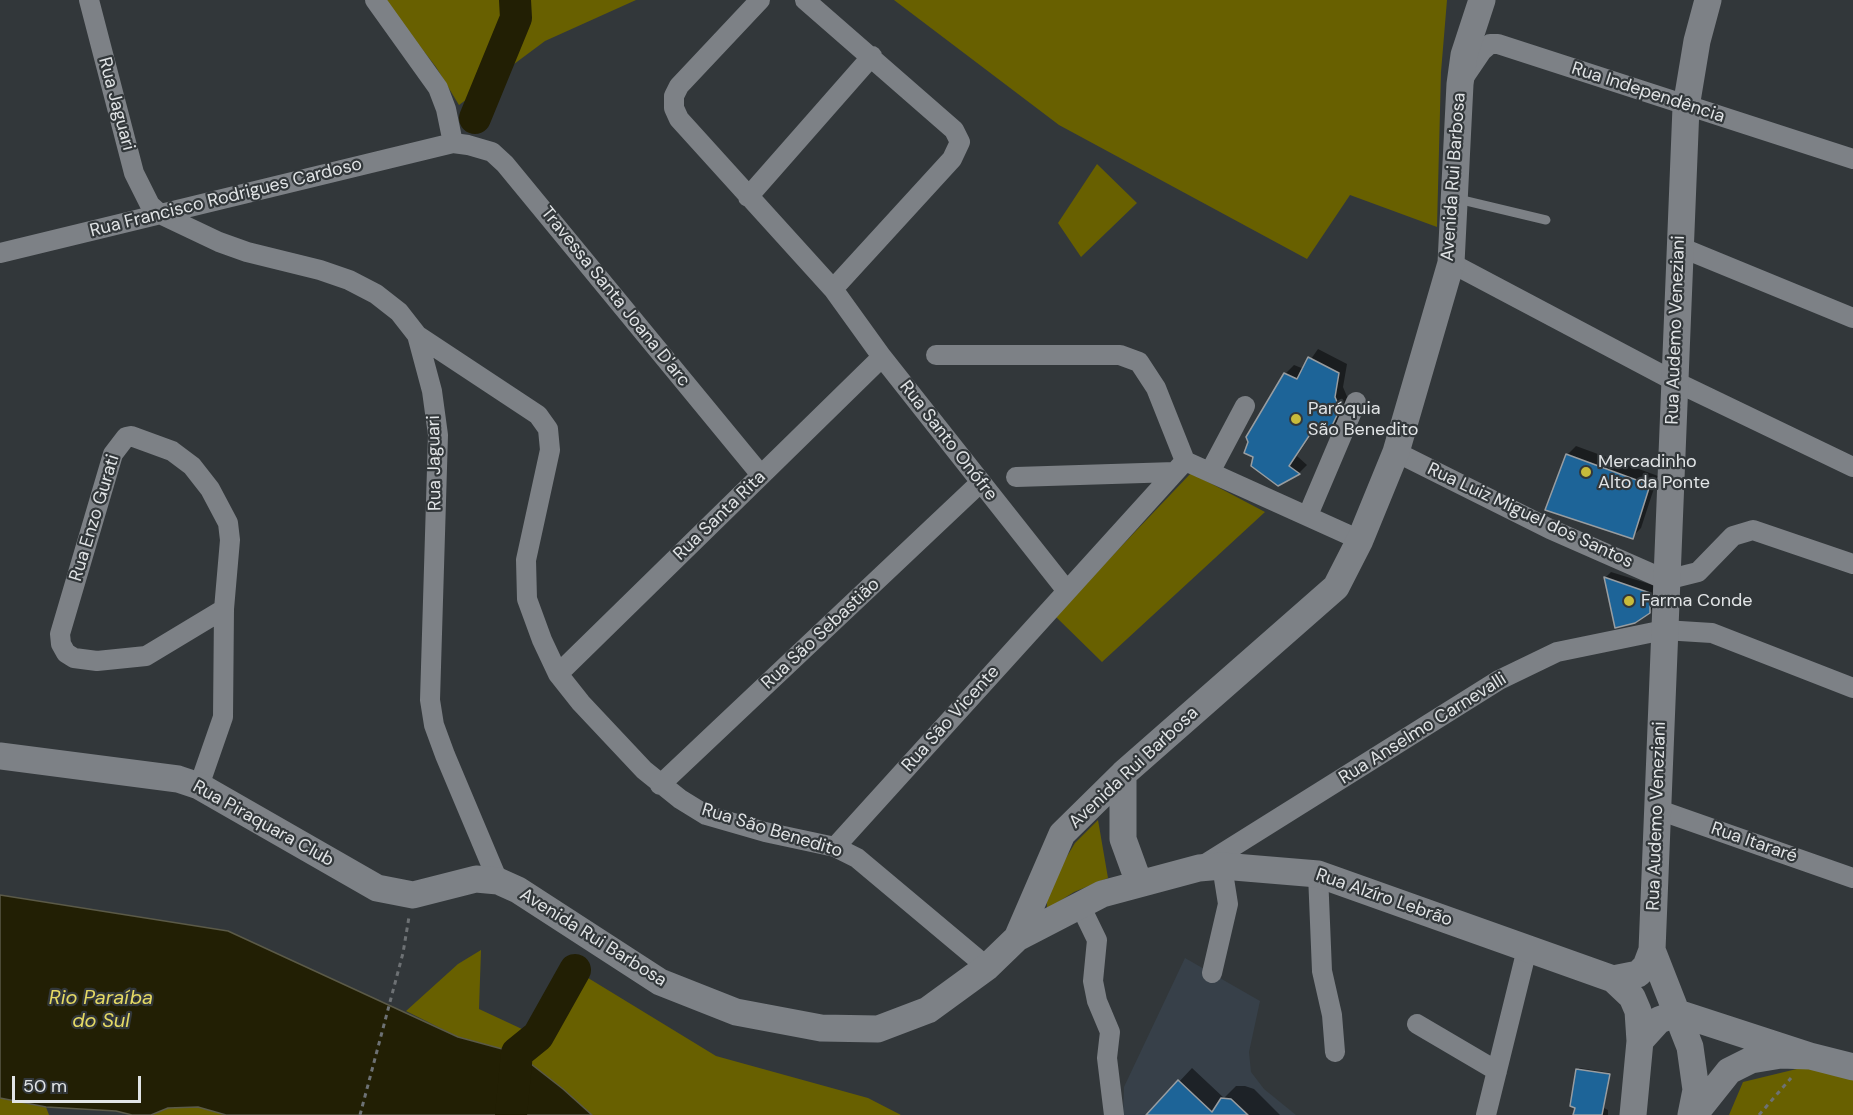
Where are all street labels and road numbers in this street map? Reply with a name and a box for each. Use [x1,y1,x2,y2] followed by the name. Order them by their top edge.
[93,55,139,153] street label: Rua Jaguari
[1569,58,1727,128] street label: Rua Independência
[1437,92,1471,262] street label: Avenida Rui Barbosa
[88,154,364,242] street label: Rua Francisco Rodrigues Cardoso
[536,203,694,391] street label: Travessa Santa Joana D'arc
[1662,235,1690,425] street label: Rua Audemo Veneziani
[895,377,1001,505] street label: Rua Santo Onófre
[423,415,447,511] street label: Rua Jaguari
[65,452,125,584] street label: Rua Enzo Gurati
[1424,459,1636,573] street label: Rua Luiz Miguel dos Santos
[669,467,771,565] street label: Rua Santa Rita
[758,574,884,694] street label: Rua São Sebastião
[898,661,1004,777] street label: Rua São Vicente
[1335,669,1511,789] street label: Rua Anselmo Carnevalli
[1065,702,1203,834] street label: Avenida Rui Barbosa
[1643,721,1671,911] street label: Rua Audemo Veneziani
[189,776,337,872] street label: Rua Piraquara Club
[699,799,845,863] street label: Rua São Benedito
[1708,818,1800,868] street label: Rua Itararé
[1313,864,1455,932] street label: Rua Alzíro Lebrão
[516,884,670,992] street label: Avenida Rui Barbosa

